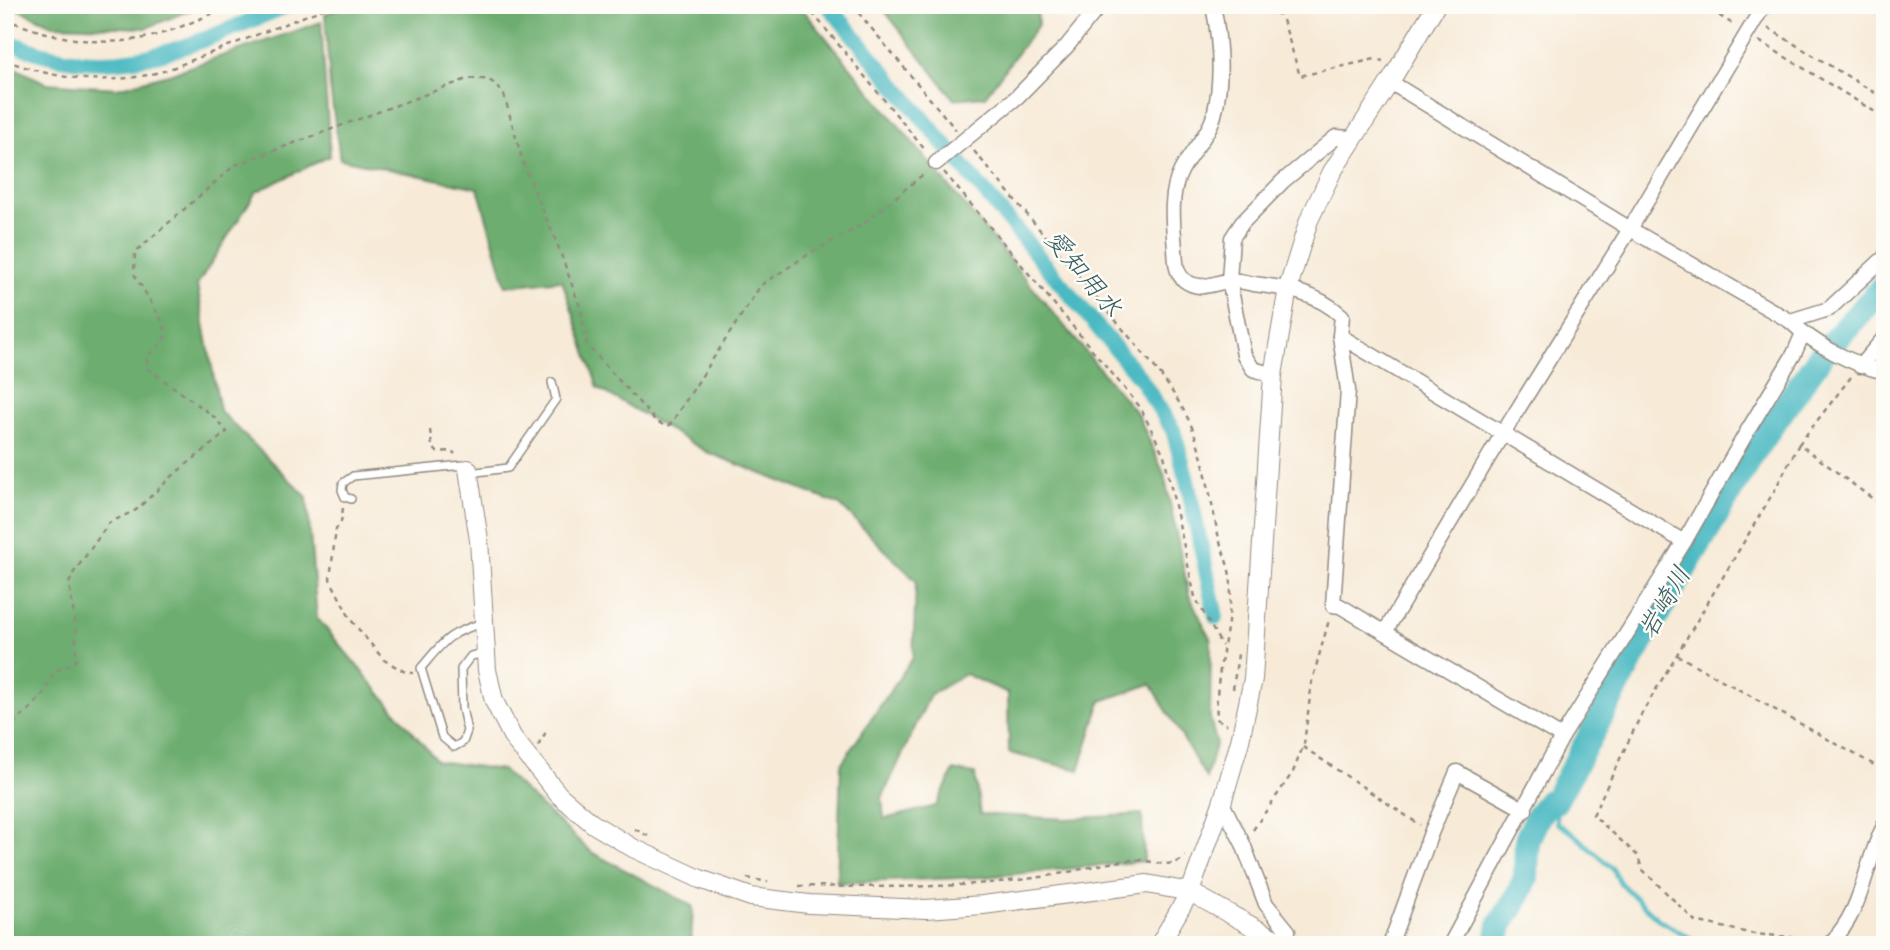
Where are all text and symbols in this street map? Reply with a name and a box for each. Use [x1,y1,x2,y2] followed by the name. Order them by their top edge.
[1038,223,1130,323] water label: 愛知用水
[1631,560,1697,644] water label: 岩崎川

